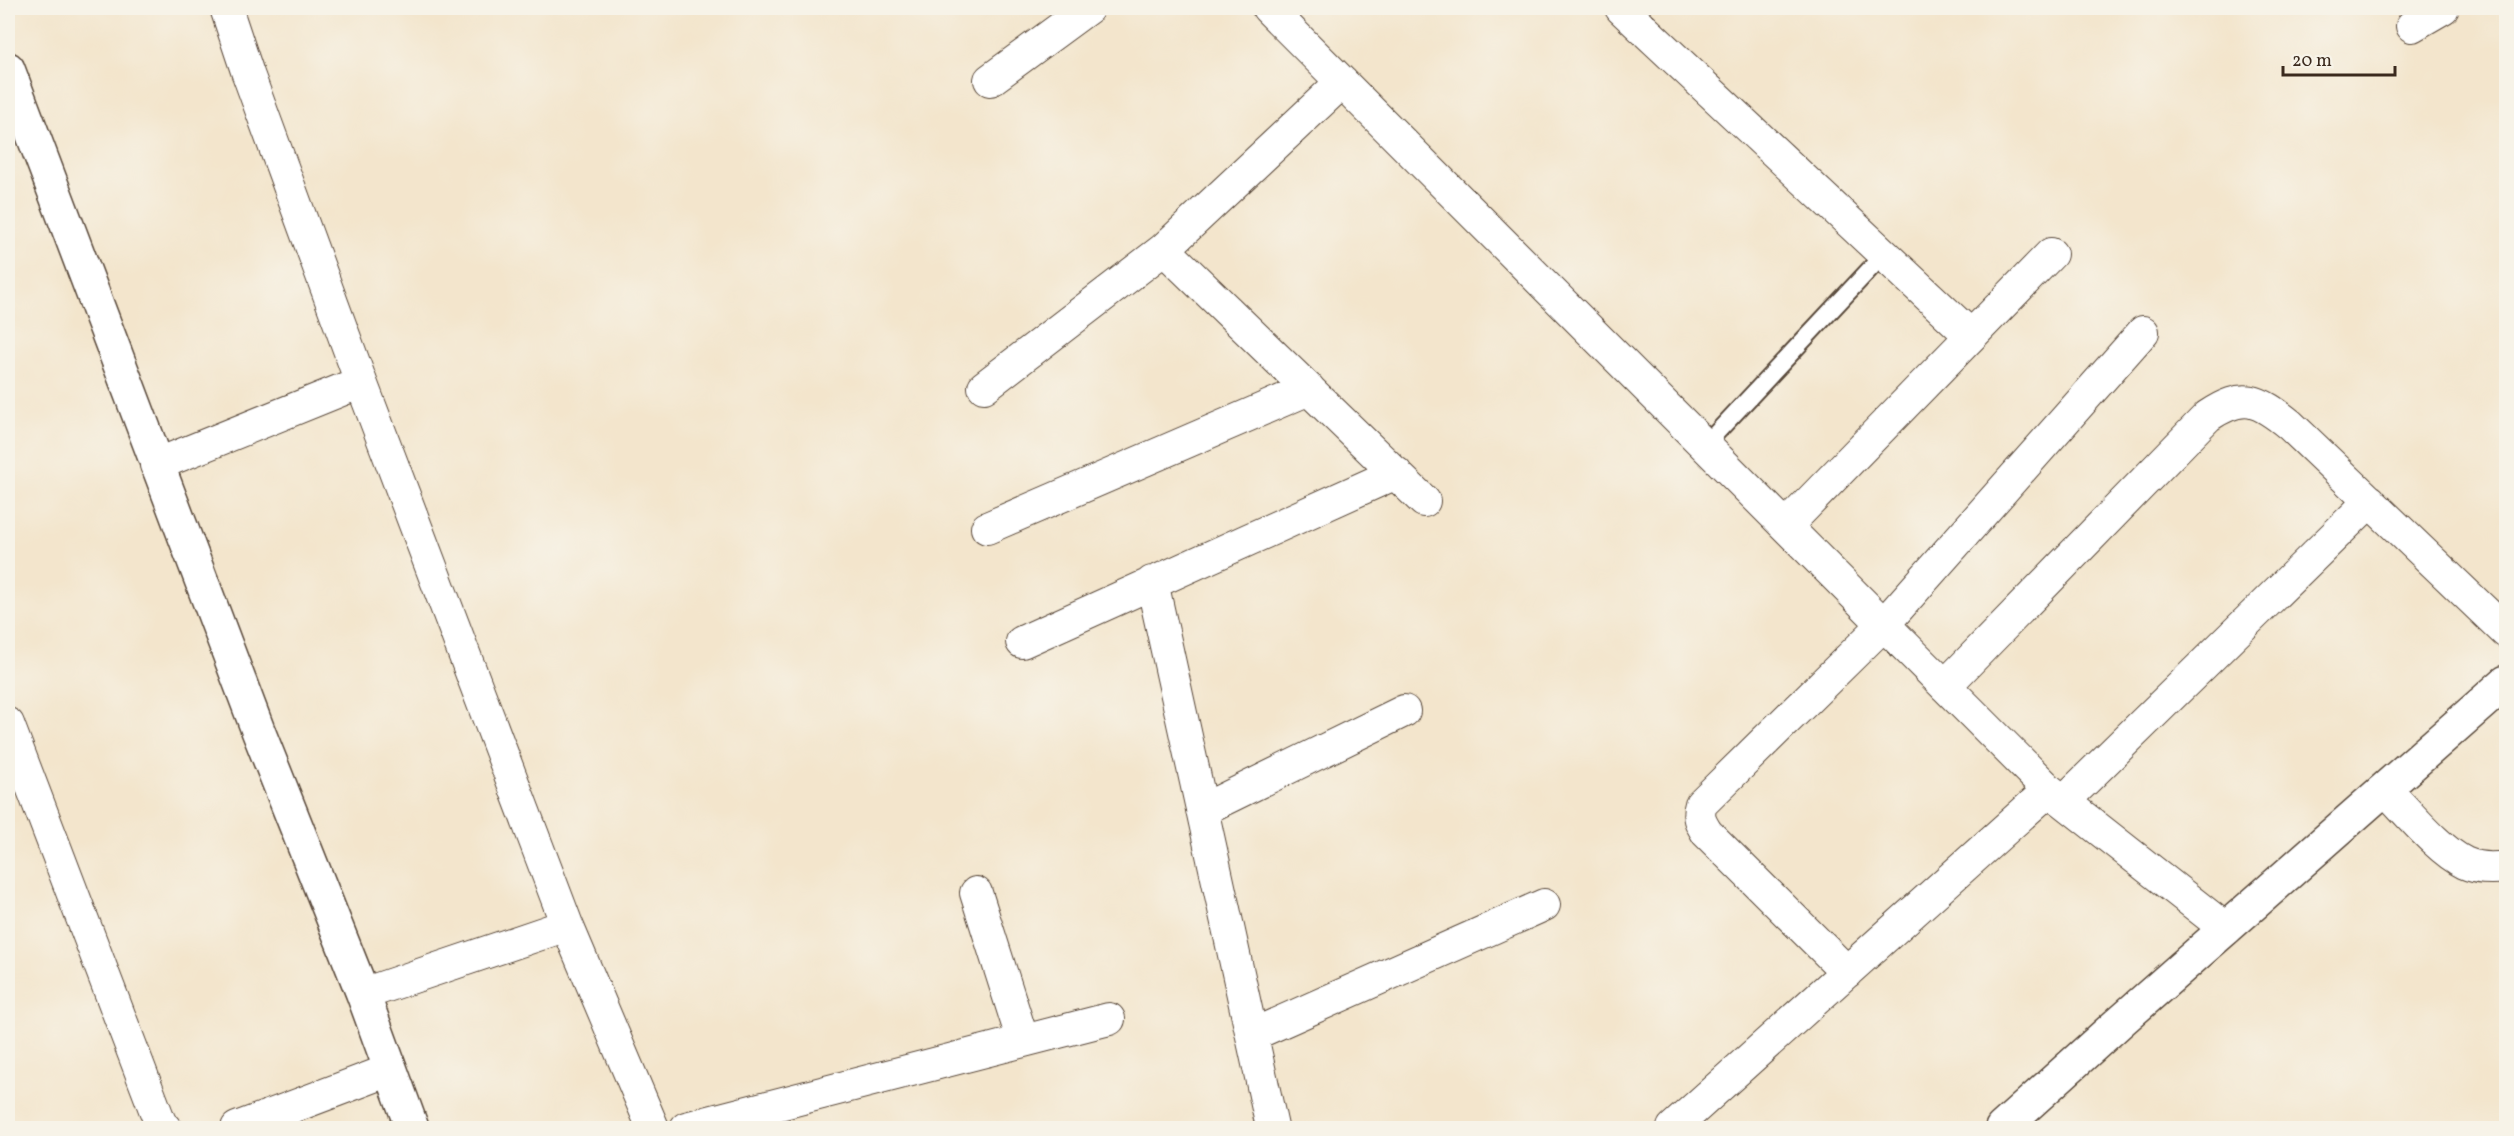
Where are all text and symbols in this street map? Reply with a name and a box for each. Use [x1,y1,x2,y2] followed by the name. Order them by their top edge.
[2283,39,2396,77] scale bar
[2292,49,2332,74] text: 20 m

